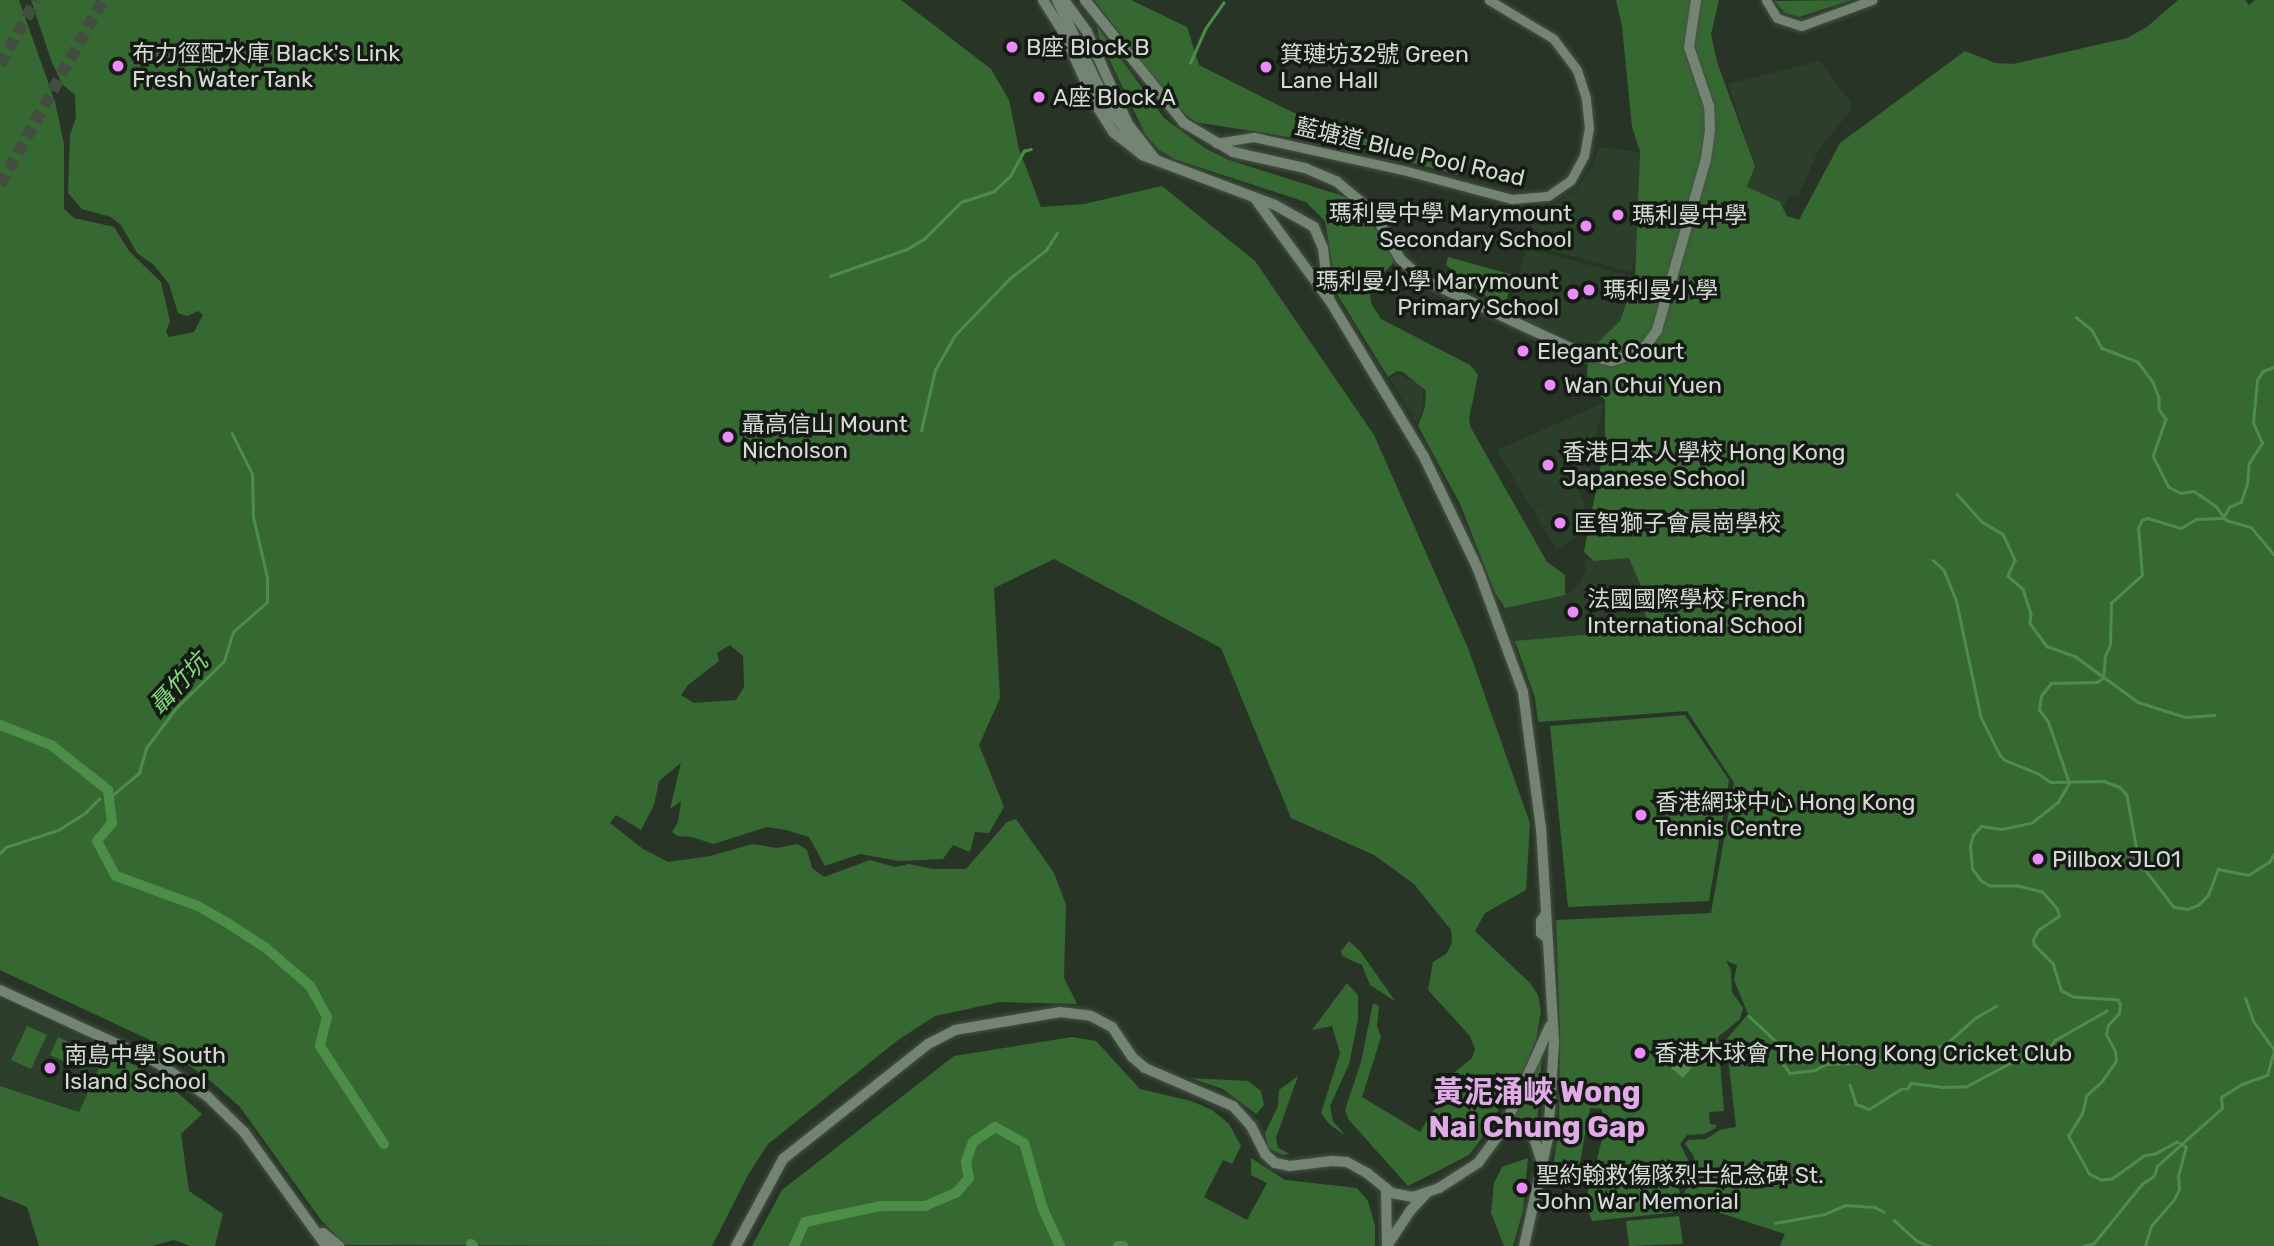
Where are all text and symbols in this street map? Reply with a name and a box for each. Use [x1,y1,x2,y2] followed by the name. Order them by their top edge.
[1026,33,1150,61] place label: B座 Block B
[132,39,400,93] place label: 布力徑配水庫 Black's Link Fresh Water Tank
[1004,39,1020,55] marker: B座 Block B
[1280,40,1469,94] place label: 箕璉坊32號 Green Lane Hall
[110,58,126,74] marker: 布力徑配水庫 Black's Link Fresh Water Tank
[1258,59,1274,75] marker: 箕璉坊32號 Green Lane Hall
[1053,83,1177,111] place label: A座 Block A
[1031,89,1047,105] marker: A座 Block A
[1293,112,1527,192] street label: 藍塘道 Blue Pool Road
[1329,199,1572,253] place label: 瑪利曼中學 Marymount Secondary School
[1632,201,1747,229] place label: 瑪利曼中學
[1610,207,1626,223] marker: 瑪利曼中學
[1578,218,1594,234] marker: 瑪利曼中學 Marymount Secondary School
[1316,267,1559,321] place label: 瑪利曼小學 Marymount Primary School
[1603,276,1718,304] place label: 瑪利曼小學
[1581,282,1597,298] marker: 瑪利曼小學
[1565,286,1581,302] marker: 瑪利曼小學 Marymount Primary School
[1537,337,1684,365] place label: Elegant Court
[1515,343,1531,359] marker: Elegant Court
[1564,371,1723,399] place label: Wan Chui Yuen
[1542,377,1558,393] marker: Wan Chui Yuen
[742,410,908,464] place label: 聶高信山 Mount Nicholson
[720,429,736,445] marker: 聶高信山 Mount Nicholson
[1562,438,1846,492] place label: 香港日本人學校 Hong Kong Japanese School
[1540,457,1556,473] marker: 香港日本人學校 Hong Kong Japanese School
[1574,509,1781,537] place label: 匡智獅子會晨崗學校
[1552,515,1568,531] marker: 匡智獅子會晨崗學校
[1587,585,1806,639] place label: 法國國際學校 French International School
[1565,604,1581,620] marker: 法國國際學校 French International School
[144,648,214,720] water label: 聶竹坑
[1655,788,1916,842] place label: 香港網球中心 Hong Kong Tennis Centre
[1633,807,1649,823] marker: 香港網球中心 Hong Kong Tennis Centre
[2052,845,2181,873] place label: Pillbox JLO1
[2030,851,2046,867] marker: Pillbox JLO1
[1654,1039,2072,1067] place label: 香港木球會 The Hong Kong Cricket Club
[64,1041,226,1095] place label: 南島中學 South Island School
[1632,1045,1648,1061] marker: 香港木球會 The Hong Kong Cricket Club
[42,1060,58,1076] marker: 南島中學 South Island School
[1417,1074,1657,1144] district label: 黃泥涌峽 Wong Nai Chung Gap
[1536,1161,1824,1215] place label: 聖約翰救傷隊烈士紀念碑 St. John War Memorial
[1514,1180,1530,1196] marker: 聖約翰救傷隊烈士紀念碑 St. John War Memorial

